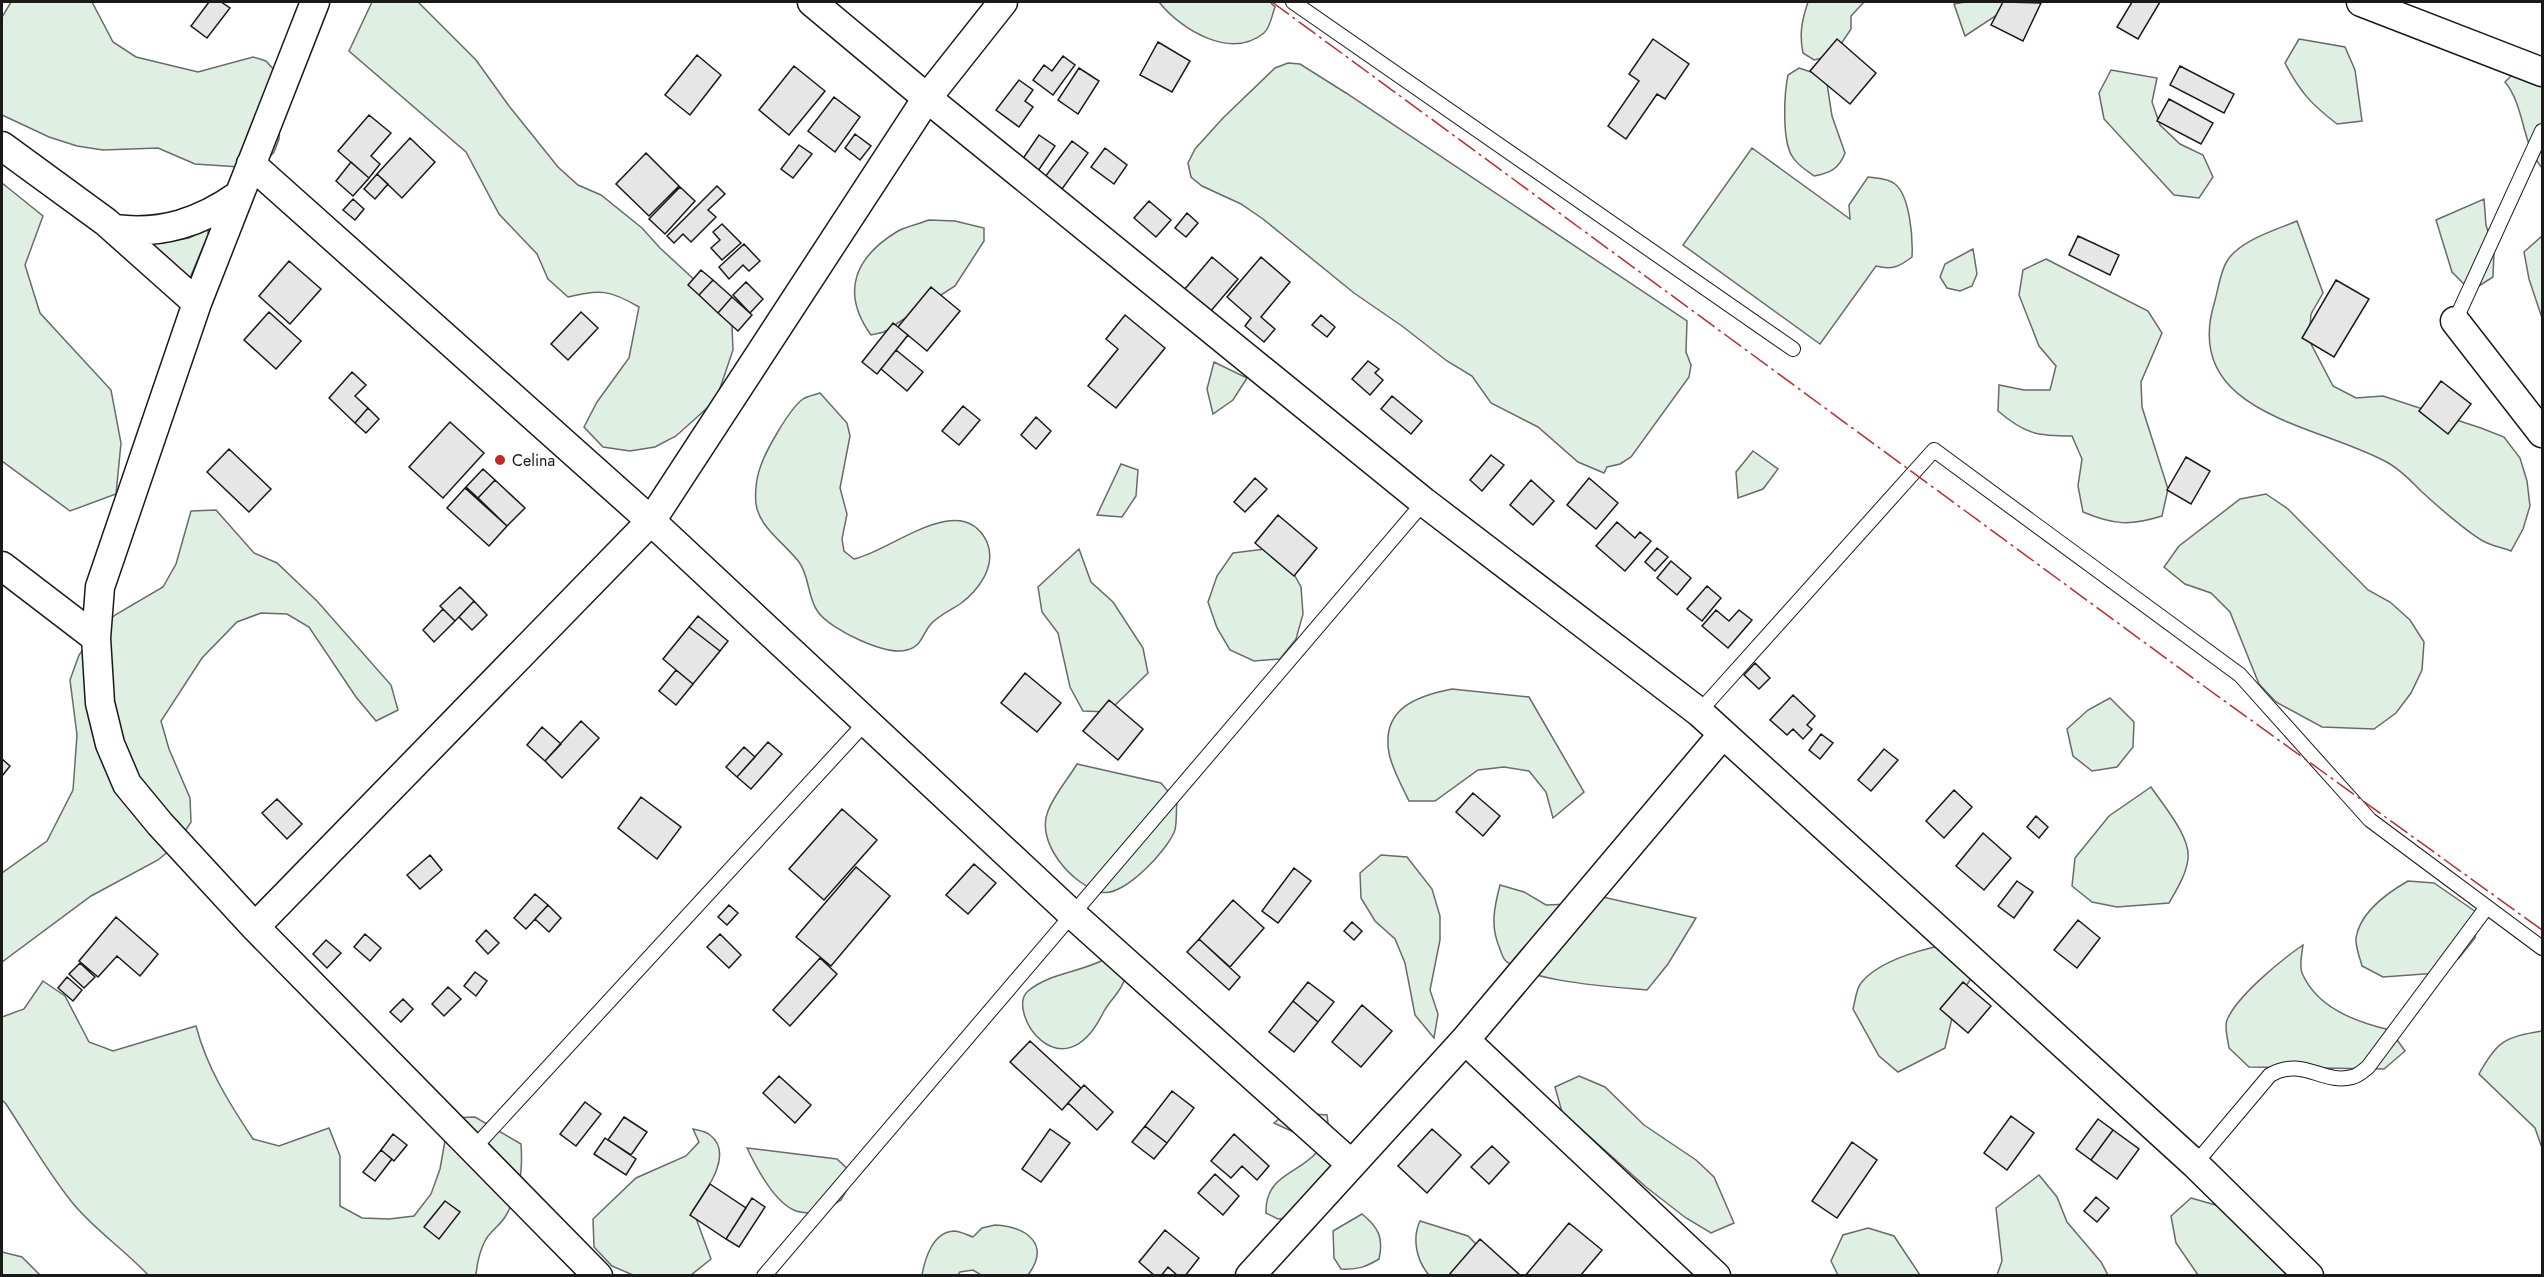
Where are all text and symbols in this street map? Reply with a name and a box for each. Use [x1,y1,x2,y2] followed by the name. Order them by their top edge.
[512,449,555,472] place label: Celina
[493,453,507,467] marker: Celina

